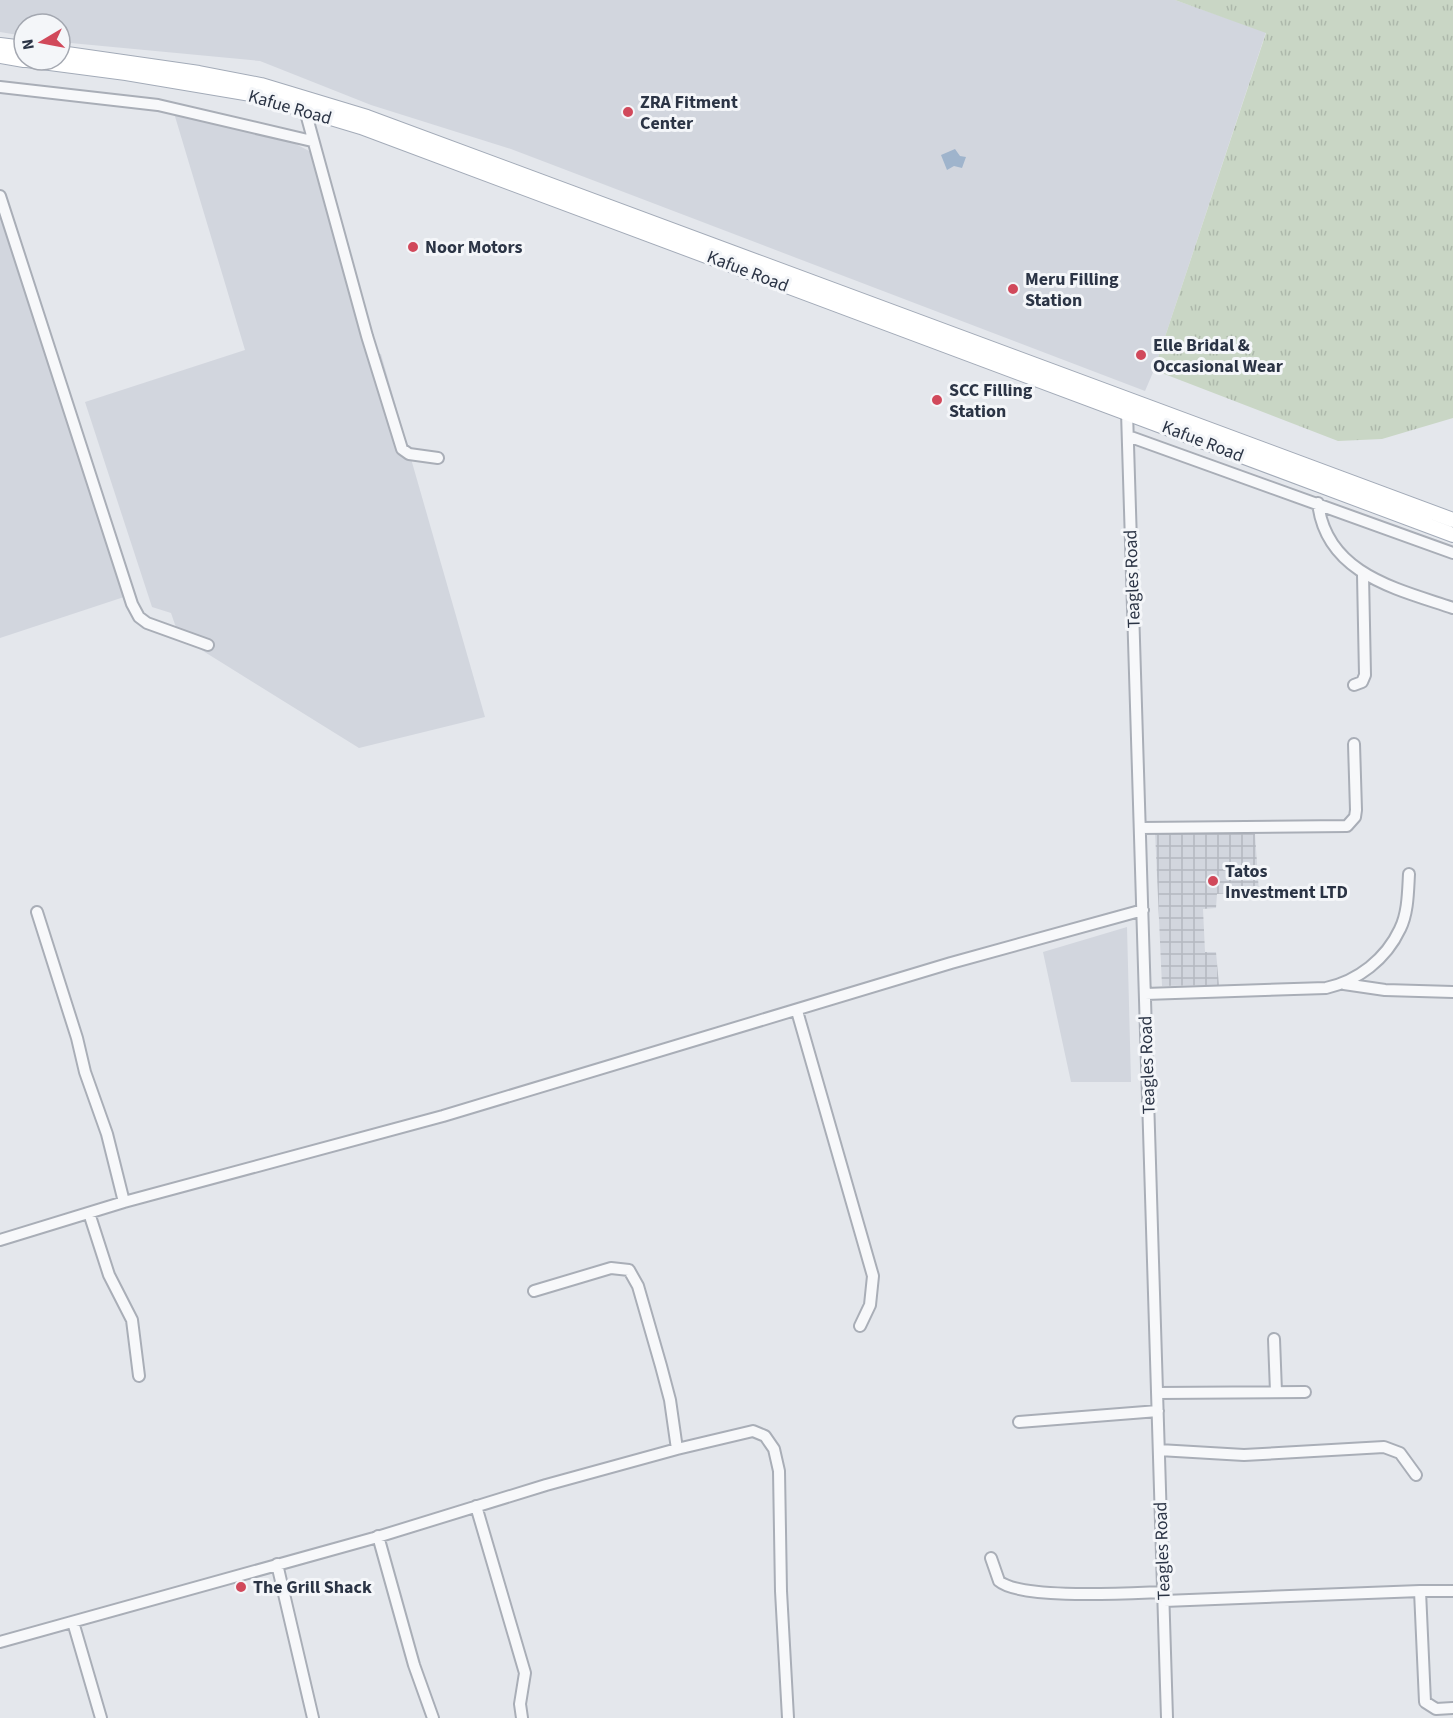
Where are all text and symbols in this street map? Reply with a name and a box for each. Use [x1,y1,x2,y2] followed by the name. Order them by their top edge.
[12,12,72,72] north arrow
[16,37,40,52] text: N
[245,84,334,131] street label: Kafue Road
[640,90,738,136] place label: ZRA Fitment Center
[621,105,635,119] marker: ZRA Fitment Center
[425,235,523,260] place label: Noor Motors
[406,240,420,254] marker: Noor Motors
[703,244,792,298] street label: Kafue Road
[1025,267,1119,313] place label: Meru Filling Station
[1006,282,1020,296] marker: Meru Filling Station
[1153,333,1284,379] place label: Elle Bridal & Occasional Wear
[1134,348,1148,362] marker: Elle Bridal & Occasional Wear
[949,378,1033,424] place label: SCC Filling Station
[930,393,944,407] marker: SCC Filling Station
[1158,414,1247,468] street label: Kafue Road
[1118,529,1147,629] street label: Teagles Road
[1225,859,1348,905] place label: Tatos Investment LTD
[1206,874,1220,888] marker: Tatos Investment LTD
[1133,1015,1162,1115] street label: Teagles Road
[1148,1501,1177,1601] street label: Teagles Road
[253,1575,372,1600] place label: The Grill Shack
[234,1580,248,1594] marker: The Grill Shack

